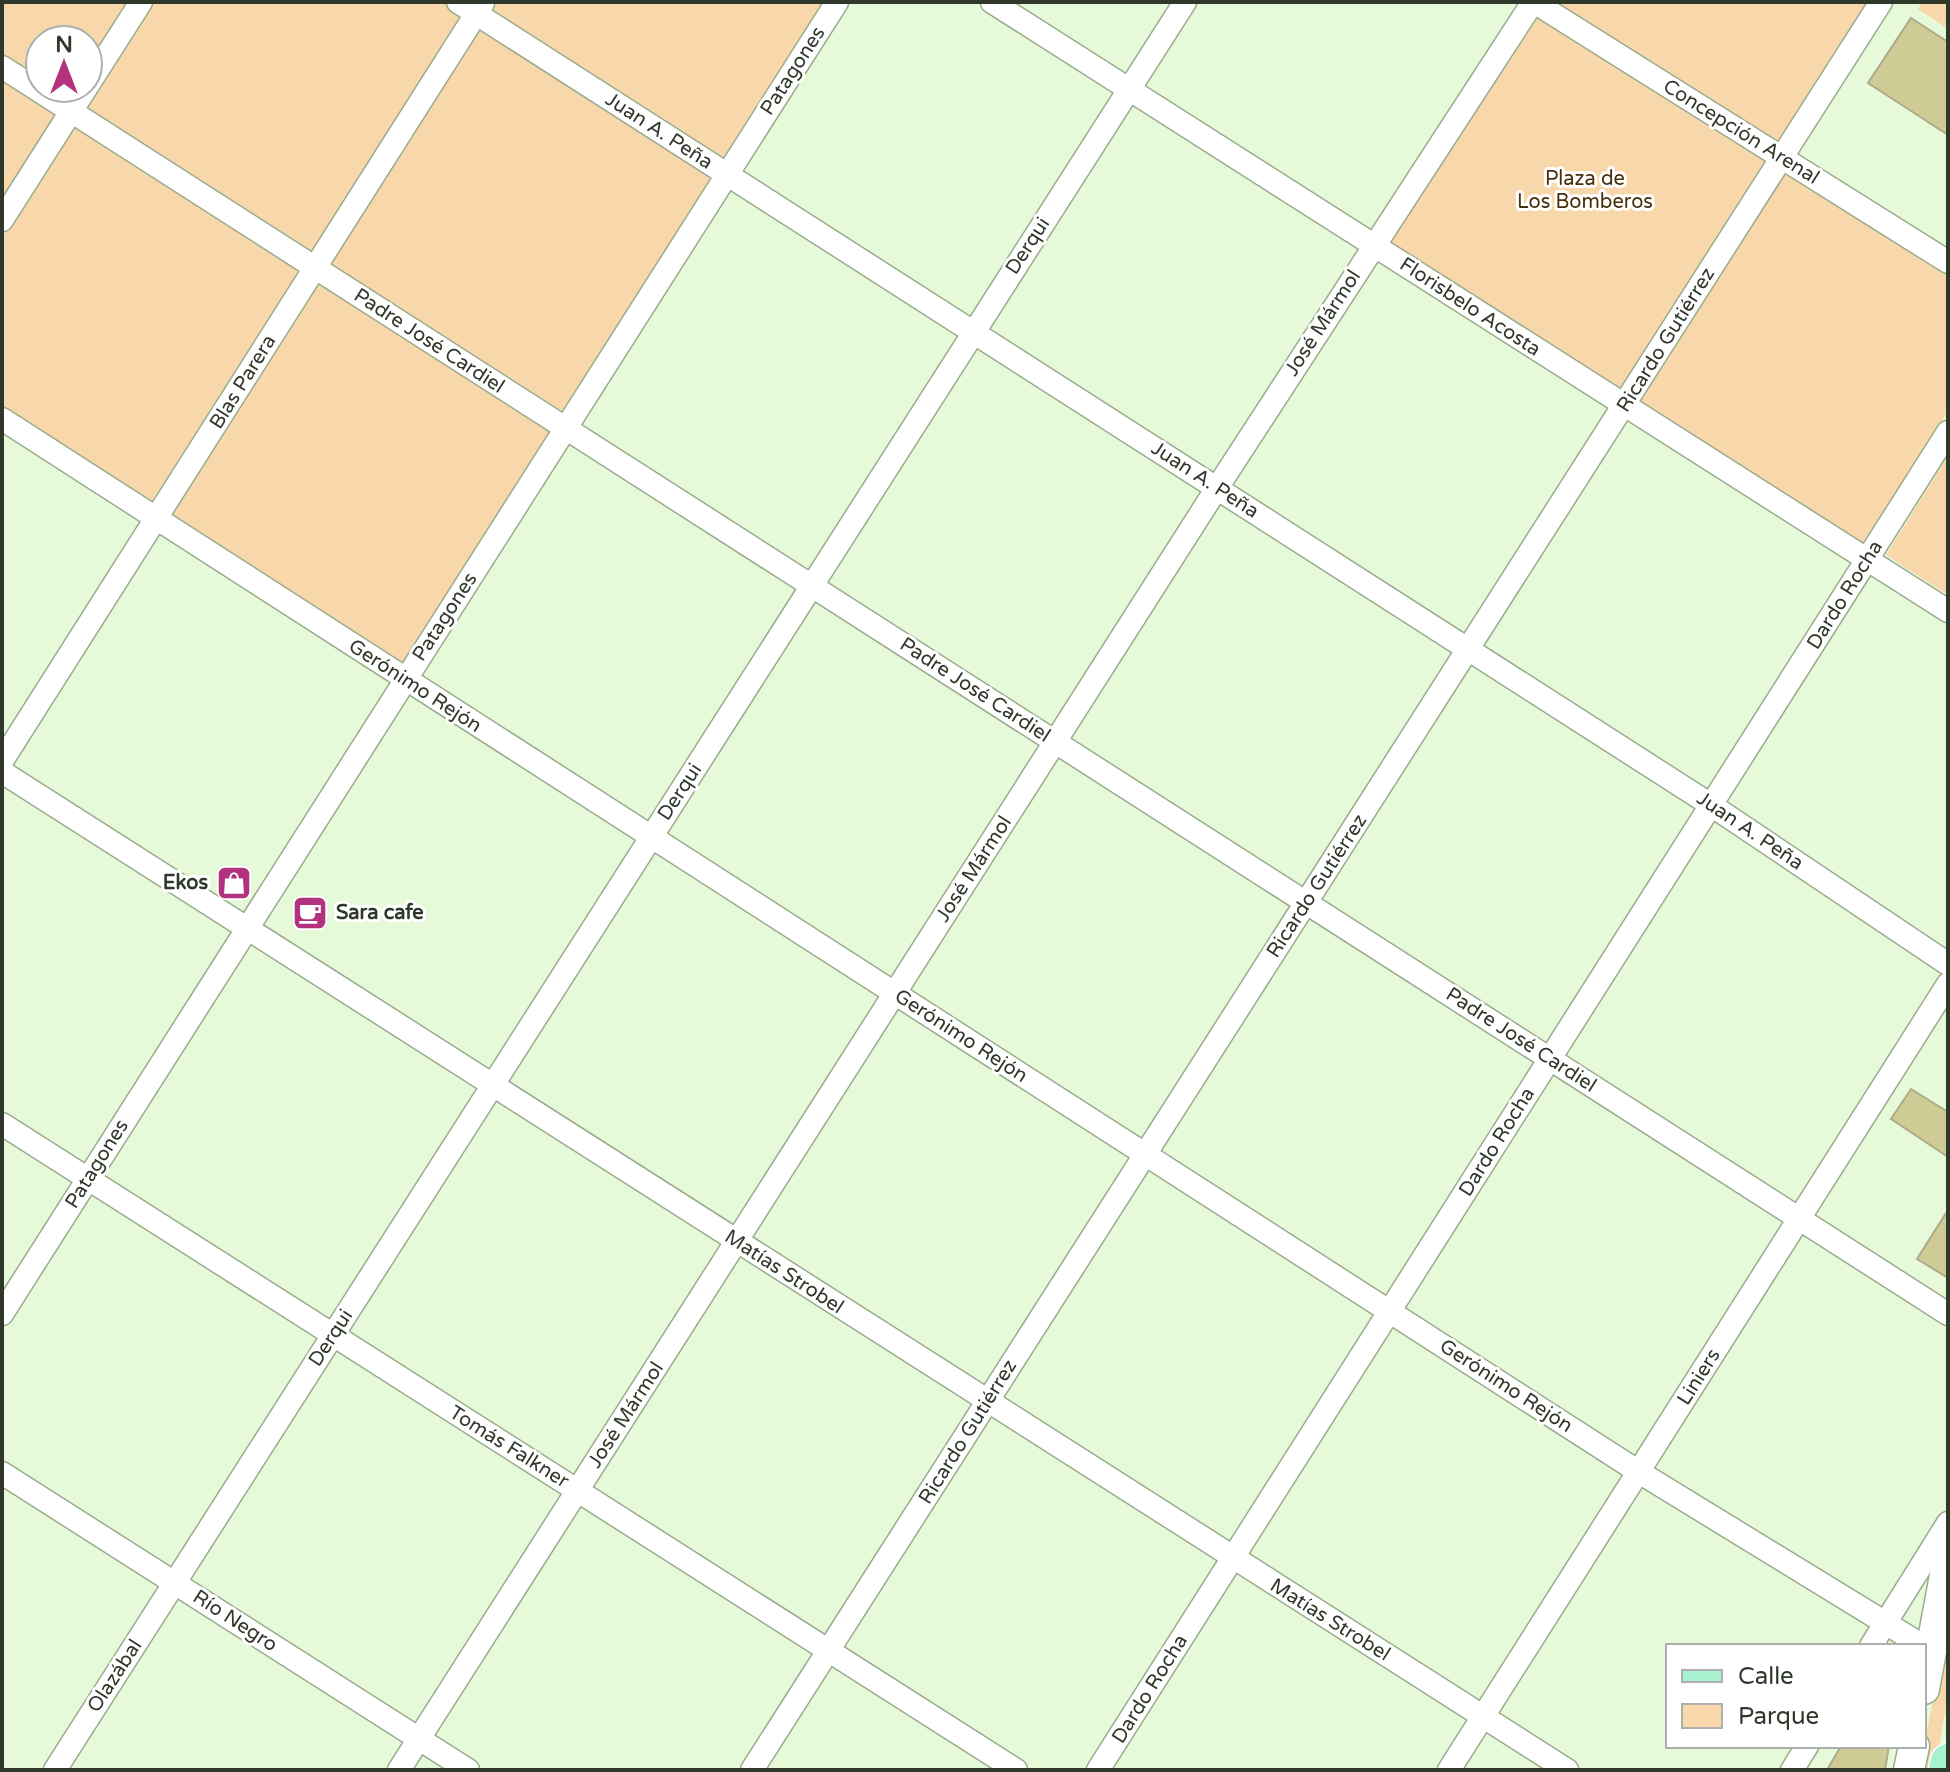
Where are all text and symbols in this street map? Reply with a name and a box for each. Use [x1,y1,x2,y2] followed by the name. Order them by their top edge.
[756,22,830,120] street label: Patagones
[24,24,104,104] north arrow
[55,32,73,58] text: N
[1659,74,1823,190] street label: Concepción Arenal
[601,87,717,175] street label: Juan A. Peña
[1517,167,1653,214] park label: Plaza de Los Bomberos
[1001,213,1055,279] street label: Derqui
[1395,252,1545,362] street label: Florisbelo Acosta
[1612,263,1720,417] street label: Ricardo Gutiérrez
[1280,266,1366,380] street label: José Mármol
[349,283,509,399] street label: Padre José Cardiel
[205,330,281,434] street label: Blas Parera
[1147,436,1263,524] street label: Juan A. Peña
[1802,536,1888,654] street label: Dardo Rocha
[408,568,482,666] street label: Patagones
[895,632,1055,748] street label: Padre José Cardiel
[344,634,486,738] street label: Gerónimo Rejón
[653,759,707,825] street label: Derqui
[1692,787,1808,875] street label: Juan A. Peña
[1262,810,1372,962] street label: Ricardo Gutiérrez
[931,812,1017,926] street label: José Mármol
[215,864,253,902] shop icon: Ekos
[163,871,208,895] place label: Ekos
[291,894,329,932] cafe icon: Sara cafe
[336,901,424,925] place label: Sara cafe
[1441,982,1601,1098] street label: Padre José Cardiel
[890,984,1032,1088] street label: Gerónimo Rejón
[1454,1083,1540,1201] street label: Dardo Rocha
[60,1115,134,1213] street label: Patagones
[720,1225,848,1319] street label: Matías Strobel
[304,1305,358,1371] street label: Derqui
[1435,1334,1577,1438] street label: Gerónimo Rejón
[1672,1344,1726,1410] street label: Liniers
[914,1355,1022,1509] street label: Ricardo Gutiérrez
[583,1358,669,1472] street label: José Mármol
[445,1401,573,1493] street label: Tomás Falkner
[1266,1574,1394,1666] street label: Matías Strobel
[188,1585,282,1657] street label: Río Negro
[1107,1630,1193,1748] street label: Dardo Rocha
[83,1635,147,1717] street label: Olazábal
[1666,1644,1926,1748] legend
[1738,1662,1794,1691] text: Calle
[1738,1702,1819,1731] text: Parque

